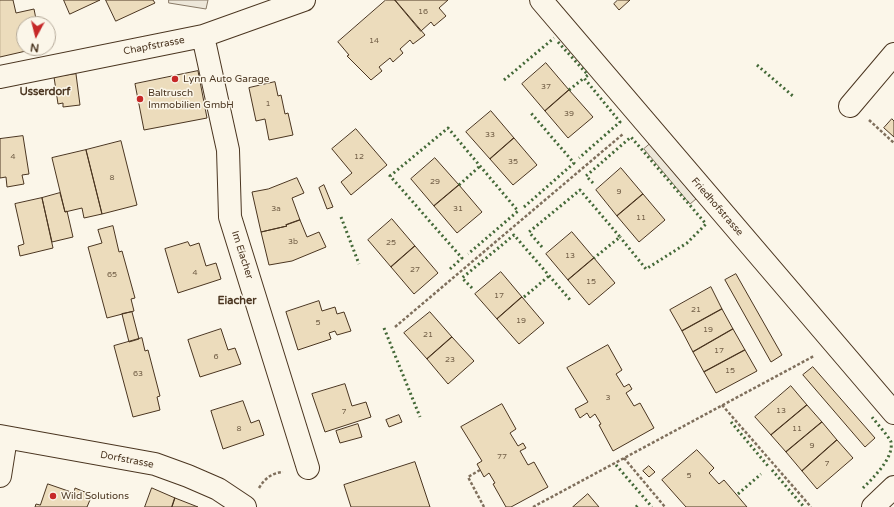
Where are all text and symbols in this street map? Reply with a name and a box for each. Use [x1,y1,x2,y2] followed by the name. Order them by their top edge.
[418,7,428,17] house number: 16
[16,16,56,56] north arrow
[122,34,186,58] street label: Chapfstrasse
[369,36,379,46] house number: 14
[29,40,40,54] text: N
[183,73,269,85] place label: Lynn Auto Garage
[170,74,180,84] marker: Lynn Auto Garage
[541,82,551,92] house number: 37
[19,85,71,99] district label: Usserdorf
[148,87,234,110] place label: Baltrusch Immobilien GmbH
[135,94,145,104] marker: Baltrusch Immobilien GmbH
[265,99,271,109] house number: 1
[564,109,574,119] house number: 39
[485,130,495,140] house number: 33
[10,152,16,162] house number: 4
[354,152,364,162] house number: 12
[508,157,518,167] house number: 35
[109,173,115,183] house number: 8
[688,175,746,239] street label: Friedhofstrasse
[430,177,440,187] house number: 29
[616,187,622,197] house number: 9
[271,204,281,214] house number: 3a
[453,204,463,214] house number: 31
[636,213,646,223] house number: 11
[229,229,255,281] street label: Im Eiacher
[288,237,298,247] house number: 3b
[386,238,396,248] house number: 25
[565,251,575,261] house number: 13
[410,265,420,275] house number: 27
[192,268,198,278] house number: 4
[107,270,117,280] house number: 65
[586,277,596,287] house number: 15
[494,291,504,301] house number: 17
[218,294,256,308] district label: Eiacher
[691,305,701,315] house number: 21
[516,316,526,326] house number: 19
[315,318,321,328] house number: 5
[703,325,713,335] house number: 19
[423,330,433,340] house number: 21
[714,346,724,356] house number: 17
[213,352,219,362] house number: 6
[445,355,455,365] house number: 23
[725,366,735,376] house number: 15
[133,369,143,379] house number: 63
[605,393,611,403] house number: 3
[776,406,786,416] house number: 13
[341,407,347,417] house number: 7
[236,424,242,434] house number: 8
[792,424,802,434] house number: 11
[809,441,815,451] house number: 9
[99,449,155,471] street label: Dorfstrasse
[497,452,507,462] house number: 77
[824,459,830,469] house number: 7
[686,471,692,481] house number: 5
[61,490,129,502] place label: Wild Solutions
[48,491,58,501] marker: Wild Solutions

